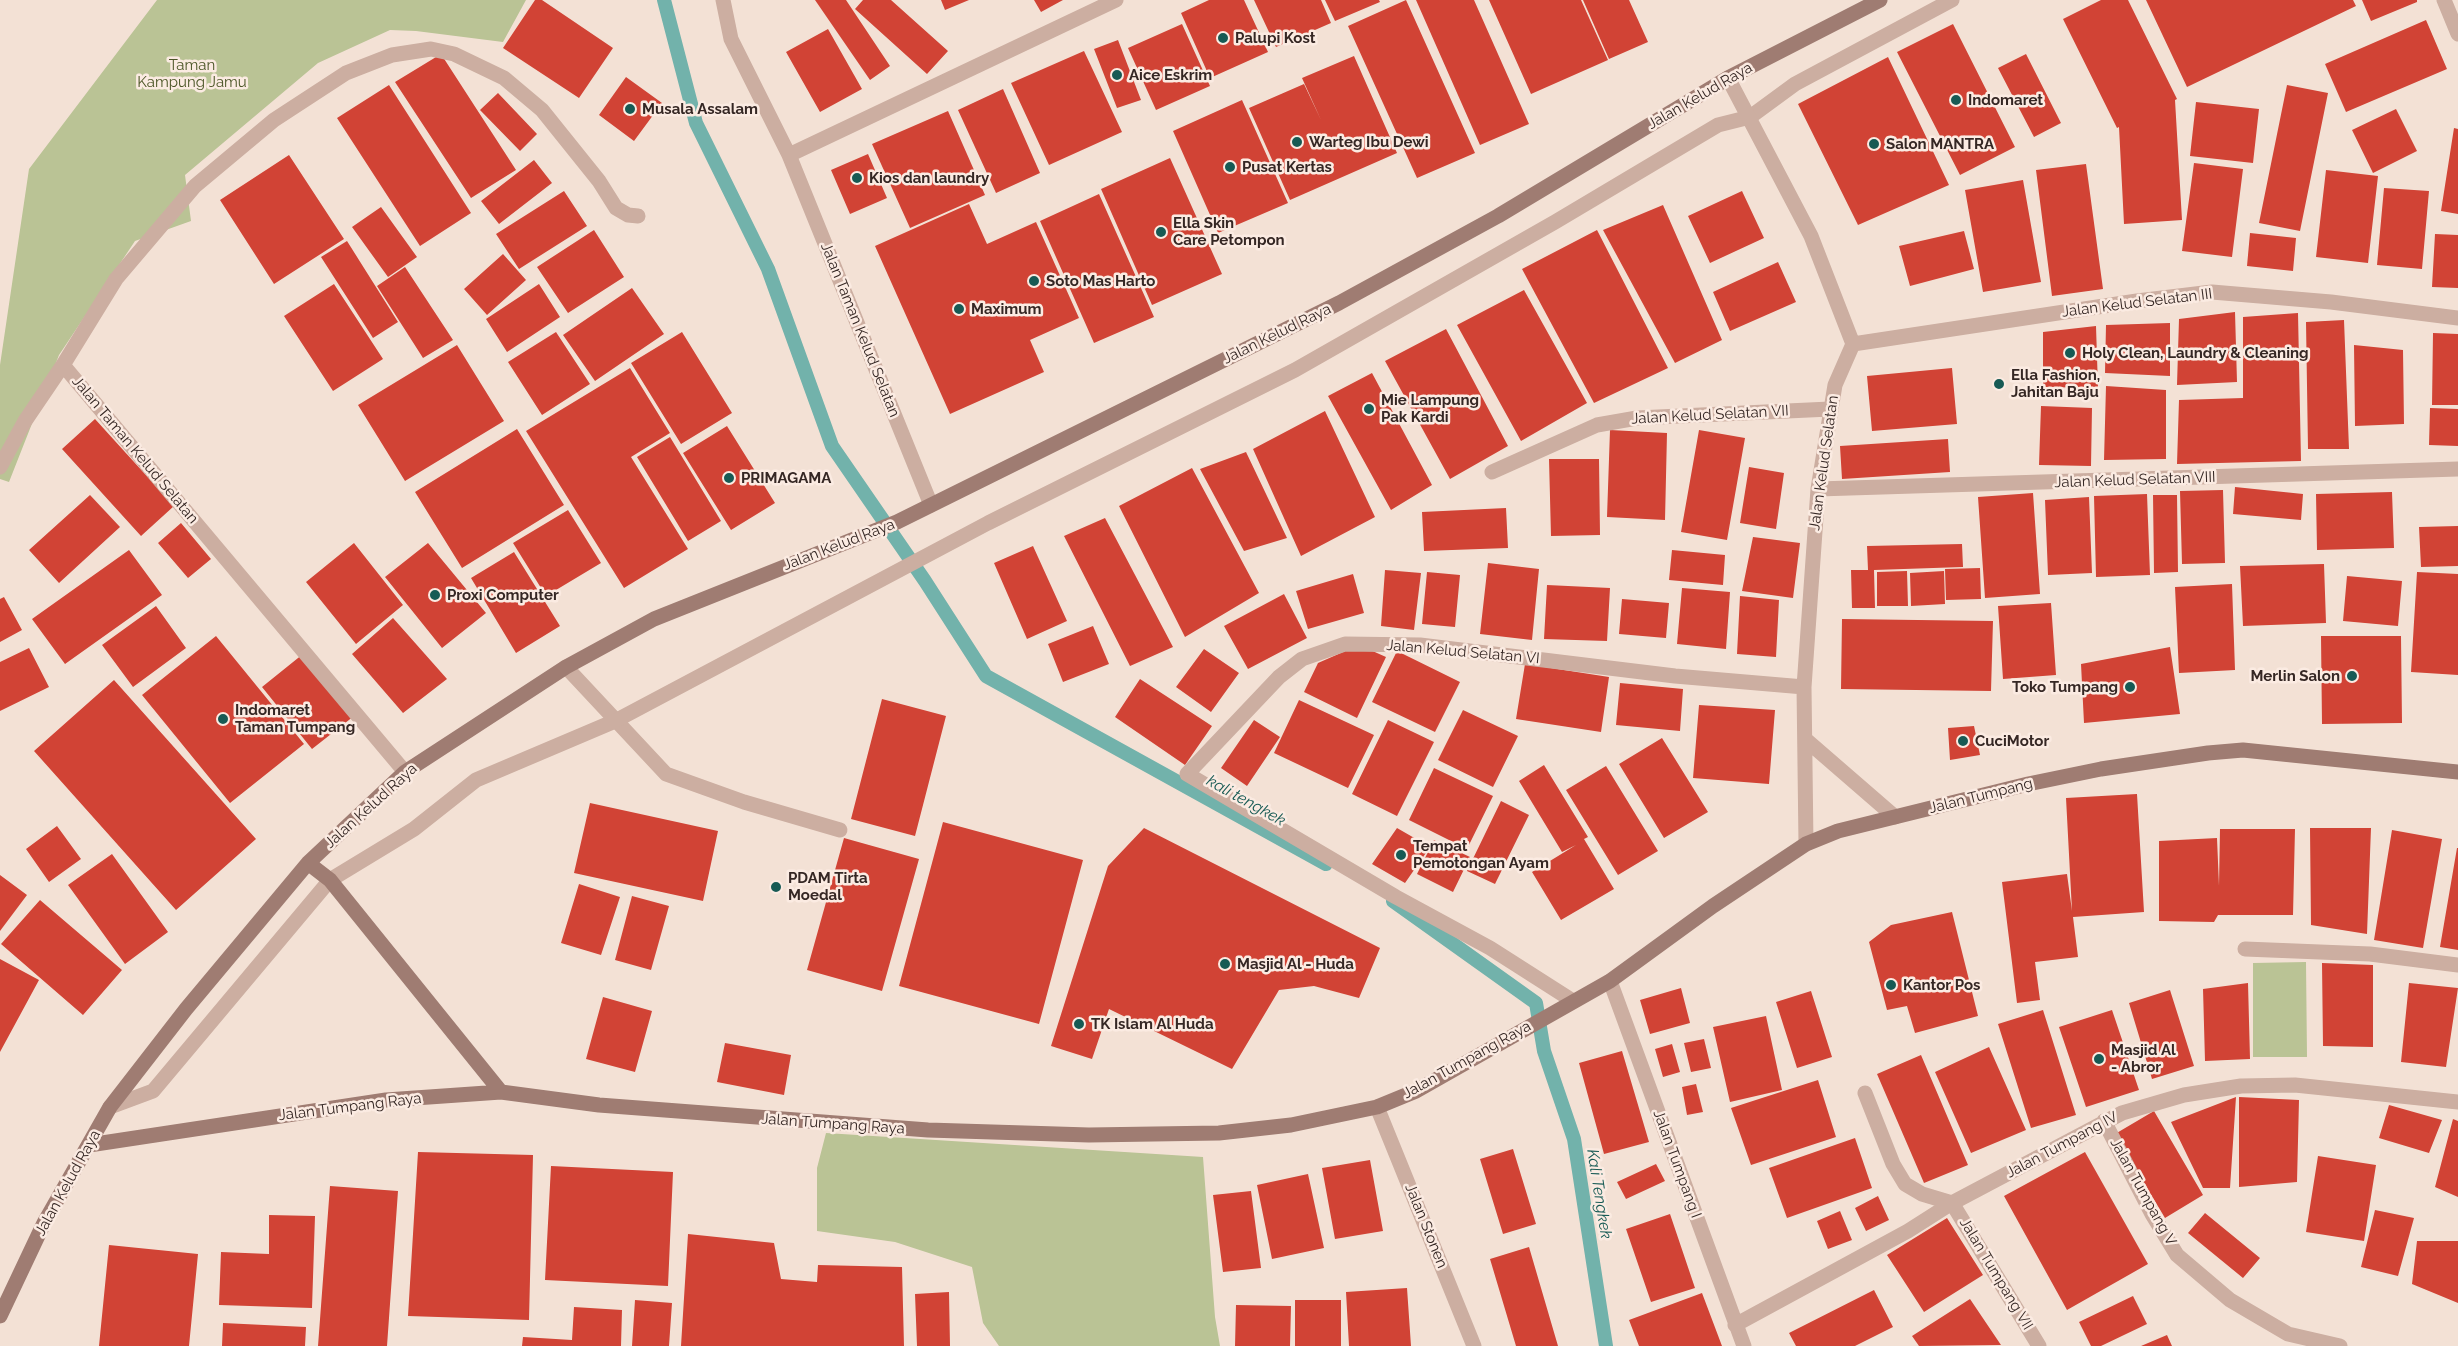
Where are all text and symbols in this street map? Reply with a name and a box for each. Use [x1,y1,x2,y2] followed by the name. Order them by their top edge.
[1235,29,1316,47] place label: Palupi Kost
[1216,31,1230,45] marker: Palupi Kost
[137,56,247,91] park label: Taman Kampung Jamu
[1644,59,1756,133] street label: Jalan Kelud Raya
[1129,66,1212,84] place label: Aice Eskrim
[1110,68,1124,82] marker: Aice Eskrim
[1968,91,2043,109] place label: Indomaret
[1949,93,1963,107] marker: Indomaret
[642,100,758,118] place label: Musala Assalam
[623,102,637,116] marker: Musala Assalam
[1309,133,1429,151] place label: Warteg Ibu Dewi
[1290,135,1304,149] marker: Warteg Ibu Dewi
[1886,135,1994,153] place label: Salon MANTRA
[1867,137,1881,151] marker: Salon MANTRA
[1242,158,1332,176] place label: Pusat Kertas
[1223,160,1237,174] marker: Pusat Kertas
[869,169,989,187] place label: Kios dan laundry
[850,171,864,185] marker: Kios dan laundry
[1173,214,1285,249] place label: Ella Skin Care Petompon
[1154,225,1168,239] marker: Ella Skin Care Petompon
[817,240,903,420] street label: Jalan Taman Kelud Selatan
[1046,272,1155,290] place label: Soto Mas Harto
[1027,274,1041,288] marker: Soto Mas Harto
[2061,285,2213,321] street label: Jalan Kelud Selatan III
[971,300,1041,318] place label: Maximum
[1220,300,1334,368] street label: Jalan Kelud Raya
[952,302,966,316] marker: Maximum
[2082,344,2309,362] place label: Holy Clean, Laundry & Cleaning
[2063,346,2077,360] marker: Holy Clean, Laundry & Cleaning
[2011,366,2100,401] place label: Ella Fashion, Jahitan Baju
[68,373,202,527] street label: Jalan Taman Kelud Selatan
[1992,377,2006,391] marker: Ella Fashion, Jahitan Baju
[1381,391,1479,426] place label: Mie Lampung Pak Kardi
[1806,394,1842,532] street label: Jalan Kelud Selatan
[1362,402,1376,416] marker: Mie Lampung Pak Kardi
[1631,402,1789,428] street label: Jalan Kelud Selatan VII
[2054,468,2216,492] street label: Jalan Kelud Selatan VIII
[741,469,831,487] place label: PRIMAGAMA
[722,471,736,485] marker: PRIMAGAMA
[781,515,897,575] street label: Jalan Kelud Raya
[447,586,559,604] place label: Proxi Computer
[428,588,442,602] marker: Proxi Computer
[1386,636,1540,668] street label: Jalan Kelud Selatan VI
[2250,667,2340,685] place label: Merlin Salon
[2345,669,2359,683] marker: Merlin Salon
[2012,678,2118,696] place label: Toko Tumpang
[2123,680,2137,694] marker: Toko Tumpang
[235,701,355,736] place label: Indomaret Taman Tumpang
[216,712,230,726] marker: Indomaret Taman Tumpang
[1975,732,2049,750] place label: CuciMotor
[1956,734,1970,748] marker: CuciMotor
[321,760,421,852] street label: Jalan Kelud Raya
[1203,771,1289,831] water label: kali tengkek
[1927,774,2035,818] street label: Jalan Tumpang
[1413,837,1549,872] place label: Tempat Pemotongan Ayam
[1394,848,1408,862] marker: Tempat Pemotongan Ayam
[788,869,868,904] place label: PDAM Tirta Moedal
[769,880,783,894] marker: PDAM Tirta Moedal
[1237,955,1354,973] place label: Masjid Al - Huda
[1218,957,1232,971] marker: Masjid Al - Huda
[1903,976,1980,994] place label: Kantor Pos
[1884,978,1898,992] marker: Kantor Pos
[1091,1015,1214,1033] place label: TK Islam Al Huda
[1072,1017,1086,1031] marker: TK Islam Al Huda
[1400,1017,1534,1103] street label: Jalan Tumpang Raya
[2111,1041,2176,1076] place label: Masjid Al - Abror
[2092,1052,2106,1066] marker: Masjid Al - Abror
[278,1089,422,1125] street label: Jalan Tumpang Raya
[1649,1108,1705,1220] street label: Jalan Tumpang I
[2003,1108,2121,1182] street label: Jalan Tumpang IV
[761,1110,905,1138] street label: Jalan Tumpang Raya
[32,1127,104,1239] street label: Jalan Kelud Raya
[2106,1135,2180,1249] street label: Jalan Tumpang V
[1582,1148,1616,1240] water label: Kali Tengkek
[1401,1181,1451,1271] street label: Jalan Stonen
[1955,1215,2037,1333] street label: Jalan Tumpang VII

